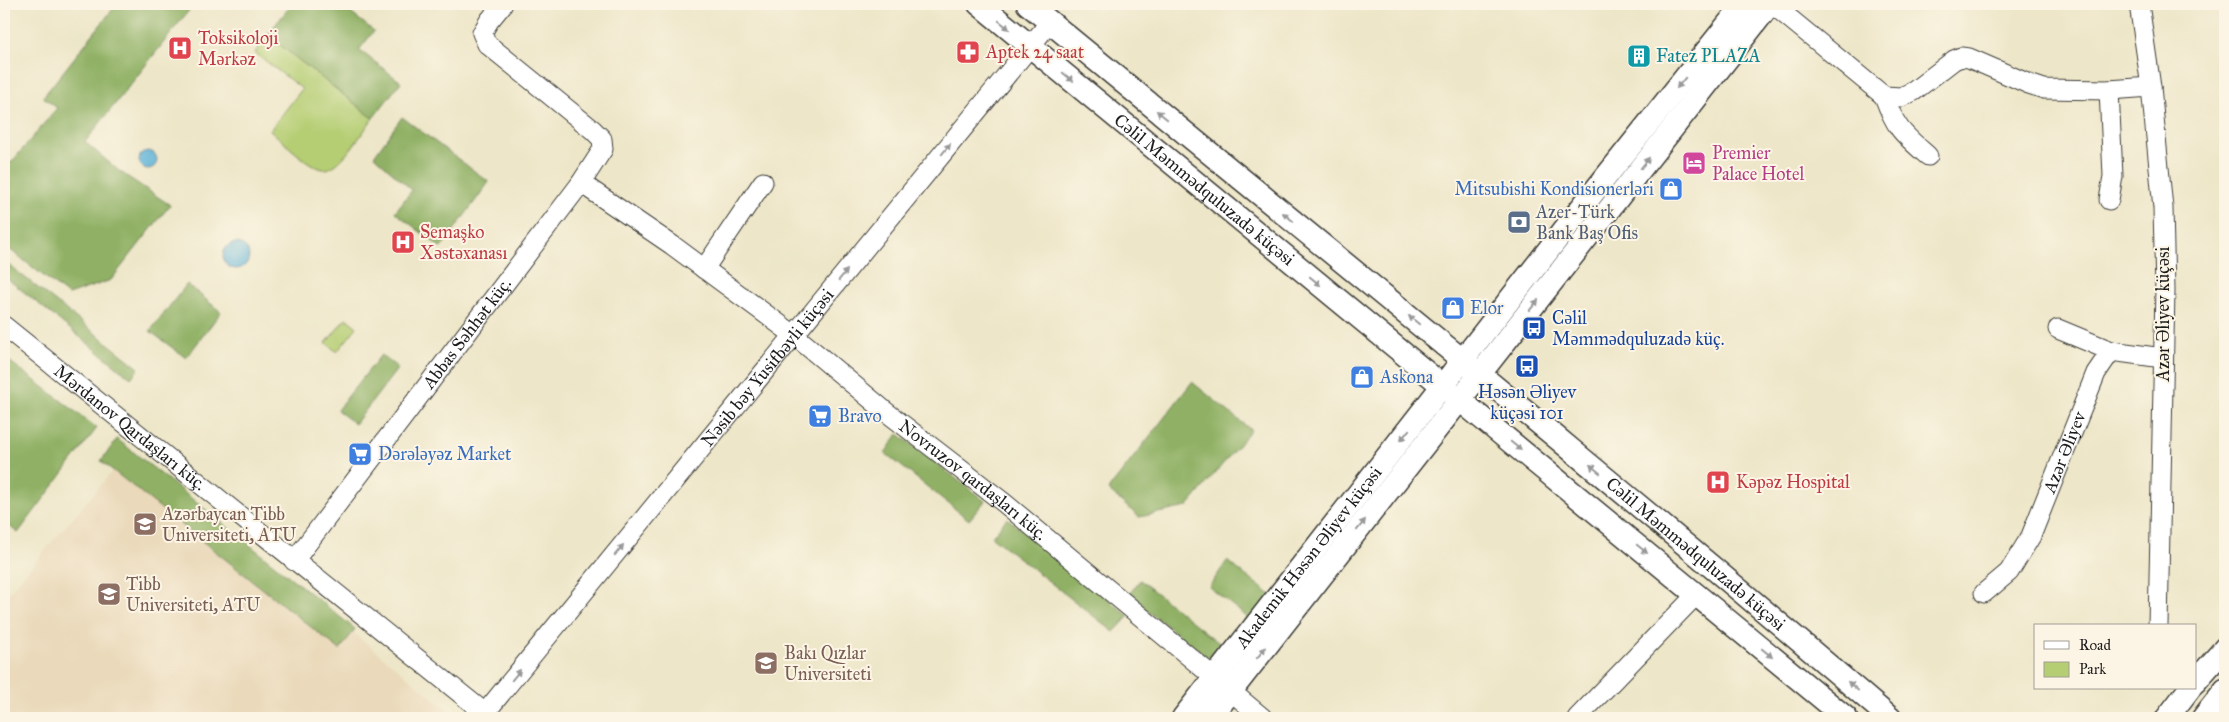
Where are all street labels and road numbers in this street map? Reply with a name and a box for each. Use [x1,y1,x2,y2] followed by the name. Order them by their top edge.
[1110,109,1299,270] street label: Cəlil Məmmədquluzadə küçəsi
[2152,247,2174,382] street label: Azər Əliyev küçəsi
[417,273,516,394] street label: Abbas Səhhət küç.
[696,284,838,451] street label: Nəsib bəy Yusifbəyli küçəsi
[50,360,211,495] street label: Mərdanov Qardaşları küç.
[2038,407,2091,497] street label: Azər Əliyev
[894,415,1052,545] street label: Novruzov qardaşları küç.
[1230,462,1386,653] street label: Akademik Həsən Əliyev küçəsi
[1602,472,1790,635] street label: Cəlil Məmmədquluzadə küçəsi

